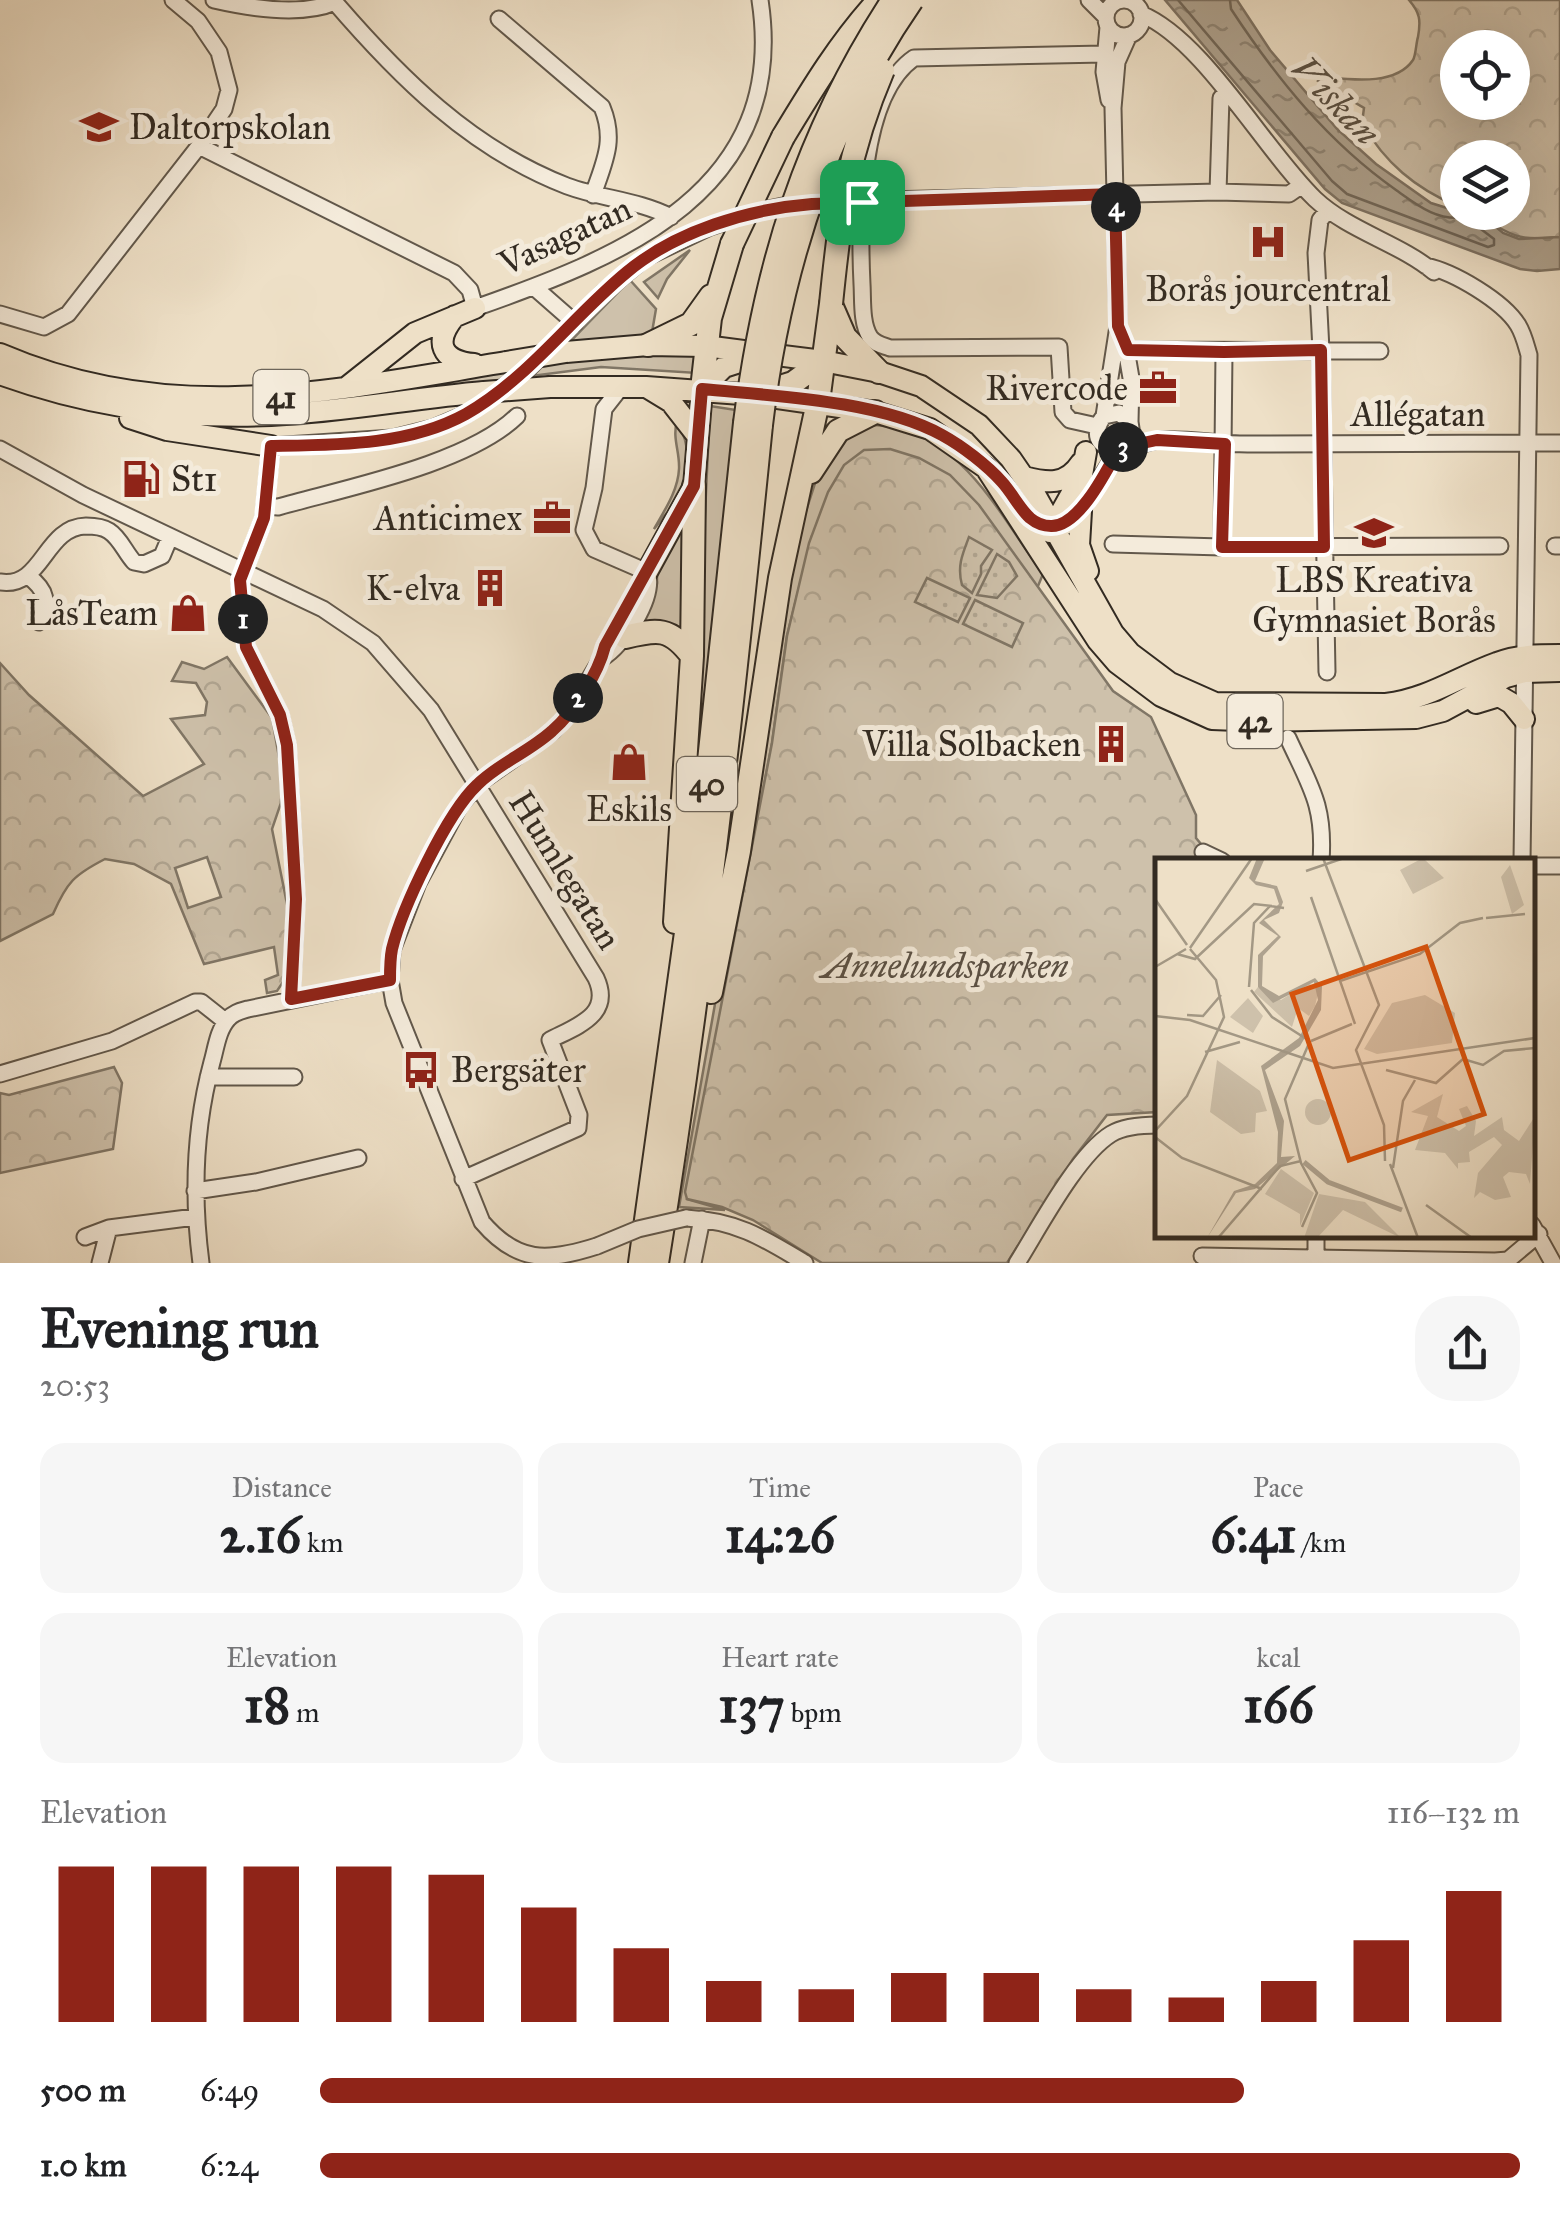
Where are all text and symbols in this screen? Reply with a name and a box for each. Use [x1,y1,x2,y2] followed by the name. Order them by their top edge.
[1440,30,1530,230] map controls
[1440,30,1530,120] button: locate
[1282,45,1390,155] water label: Viskan
[78,106,120,148] school or university icon: Daltorpskolan
[129,106,331,149] place label: Daltorpskolan
[1440,140,1530,230] button: layers
[820,160,905,245] pin
[835,175,890,230] icon: arrive
[1091,182,1141,232] pin: 4
[491,187,638,286] street label: Vasagatan
[1108,189,1124,224] text: 4
[1247,221,1289,263] hospital icon: Borås jourcentral
[1145,268,1391,311] place label: Borås jourcentral
[985,367,1128,410] place label: Rivercode
[1137,367,1179,409] office icon: Rivercode
[254,370,308,424] road number: 41
[1349,393,1485,436] street label: Allégatan
[1098,422,1148,472] pin: 3
[1117,429,1129,464] text: 3
[120,458,162,500] fuel station icon: St1
[171,458,217,501] place label: St1
[372,497,522,540] place label: Anticimex
[531,497,573,539] office icon: Anticimex
[1353,512,1395,554] school or university icon: LBS Kreativa Gymnasiet Borås
[1252,559,1496,642] place label: LBS Kreativa Gymnasiet Borås
[366,567,460,610] place label: K-elva
[469,567,511,609] building icon: K-elva
[25,592,158,635] place label: LåsTeam
[167,592,209,634] shop icon: LåsTeam
[218,594,268,644] pin: 1
[237,601,249,636] text: 1
[553,673,603,723] pin: 2
[571,680,585,715] text: 2
[1228,694,1282,748] road number: 42
[861,723,1081,766] place label: Villa Solbacken
[1090,723,1132,765] building icon: Villa Solbacken
[608,741,650,783] shop icon: Eskils
[677,757,737,811] road number: 40
[499,783,631,957] street label: Humlegatan
[586,788,672,831] place label: Eskils
[1155,858,1535,1238] inset map
[818,945,1069,988] park label: Annelundsparken
[400,1049,442,1091] bus stop icon: Bergsäter
[451,1049,587,1092] place label: Bergsäter
[40,1295,319,1362] text: Evening run
[1415,1296,1520,1401] button: share
[40,1366,110,1405] text: 20:53
[231,1470,332,1505] text: Distance
[749,1470,811,1505] text: Time
[1253,1470,1304,1505] text: Pace
[220,1505,301,1566] text: 2.16
[725,1505,835,1566] text: 14:26
[1210,1505,1296,1566] text: 6:41
[301,1525,344,1560] text: km
[1296,1525,1346,1560] text: /km
[226,1640,337,1675] text: Elevation
[721,1640,839,1675] text: Heart rate
[1256,1640,1300,1675] text: kcal
[244,1675,290,1736] text: 18
[718,1675,785,1736] text: 137
[1243,1675,1314,1736] text: 166
[290,1695,320,1730] text: m
[785,1695,842,1730] text: bpm
[40,1793,167,1832] text: Elevation
[1387,1793,1520,1832] text: 116–132 m
[40,2071,126,2110] text: 500 m
[200,2071,259,2110] text: 6:49
[40,2146,127,2185] text: 1.0 km
[200,2146,258,2185] text: 6:24

